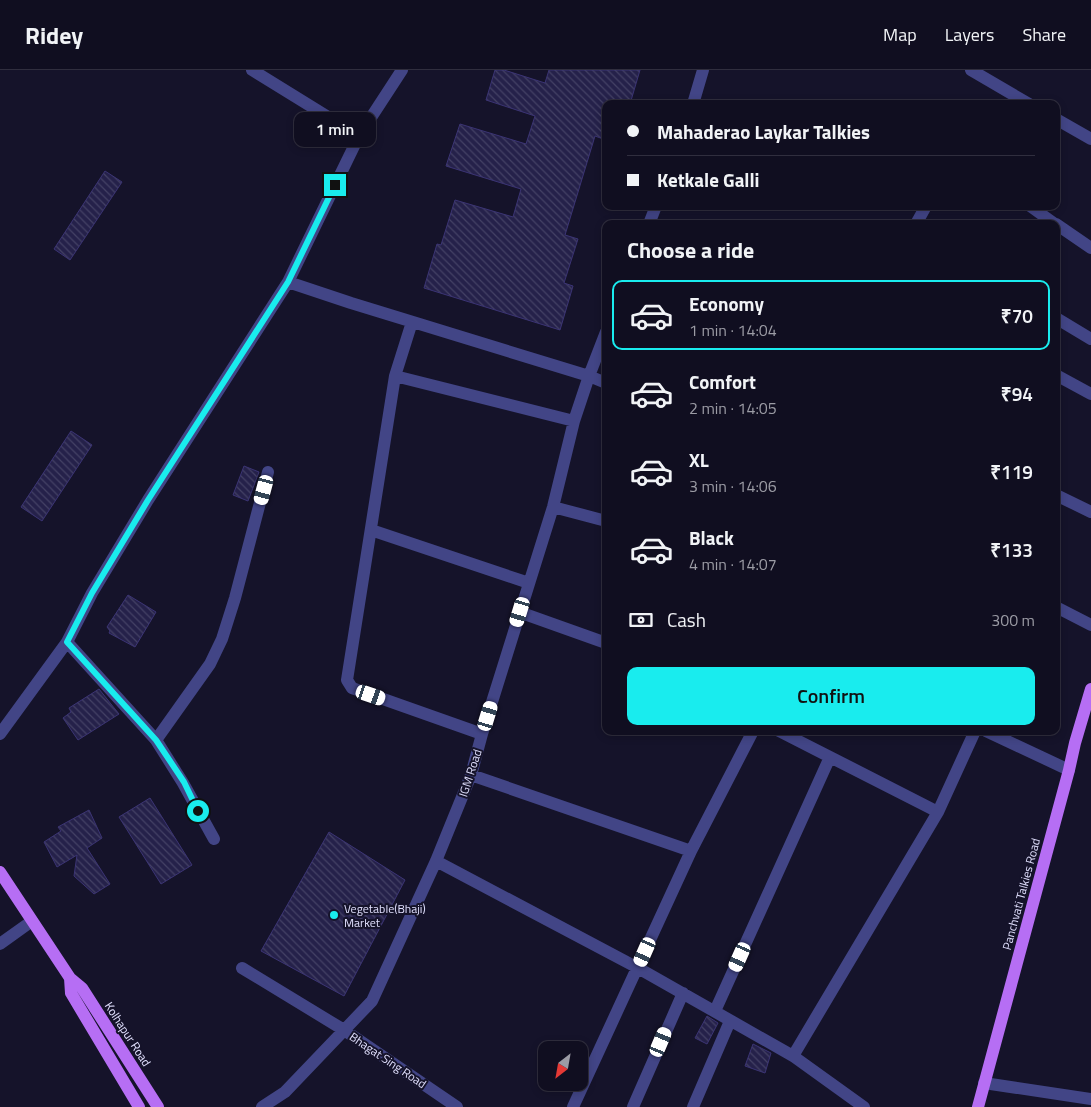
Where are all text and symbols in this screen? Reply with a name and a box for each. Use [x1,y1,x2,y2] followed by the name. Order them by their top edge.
[25,17,83,53] text: Ridey
[883,21,917,48] text: Map
[945,21,994,48] text: Layers
[1022,21,1066,48] text: Share
[294,112,376,148] callout: 1 min
[316,117,354,141] text: 1 min
[657,117,870,146] text: Mahaderao Laykar Talkies
[657,165,760,194] text: Ketkale Galli
[324,174,346,196] route end
[627,233,754,267] text: Choose a ride
[689,289,764,318] text: Economy
[629,293,674,338] icon: car
[1001,301,1033,330] text: ₹70
[689,318,777,342] text: 1 min · 14:04
[689,367,756,396] text: Comfort
[629,371,674,416] icon: car
[1001,379,1033,408] text: ₹94
[689,396,777,420] text: 2 min · 14:05
[689,445,709,474] text: XL
[629,449,674,494] icon: car
[990,457,1033,486] text: ₹119
[252,474,275,506] car
[689,474,777,498] text: 3 min · 14:06
[689,523,734,552] text: Black
[629,527,674,572] icon: car
[990,535,1033,564] text: ₹133
[689,552,777,576] text: 4 min · 14:07
[508,595,531,629] car
[667,605,706,634] text: Cash
[627,606,655,634] icon: cash
[991,608,1035,632] text: 300 m
[627,667,1035,725] button: Confirm
[354,683,387,707] car
[476,699,499,733] car
[453,747,487,799] street label: IGM Road
[187,800,209,822] route start
[997,836,1045,952] street label: Panchvati Talkies Road
[344,899,426,932] place label: Vegetable(Bhaji) Market
[328,909,340,921] marker: Vegetable(Bhaji) Market
[632,935,657,969] car
[727,940,752,974] car
[100,998,156,1070] street label: Kolhapur Road
[648,1025,673,1059] car
[346,1027,430,1093] street label: Bhagat Sing Road
[538,1041,588,1091] north arrow
[538,1041,588,1091] map controls

